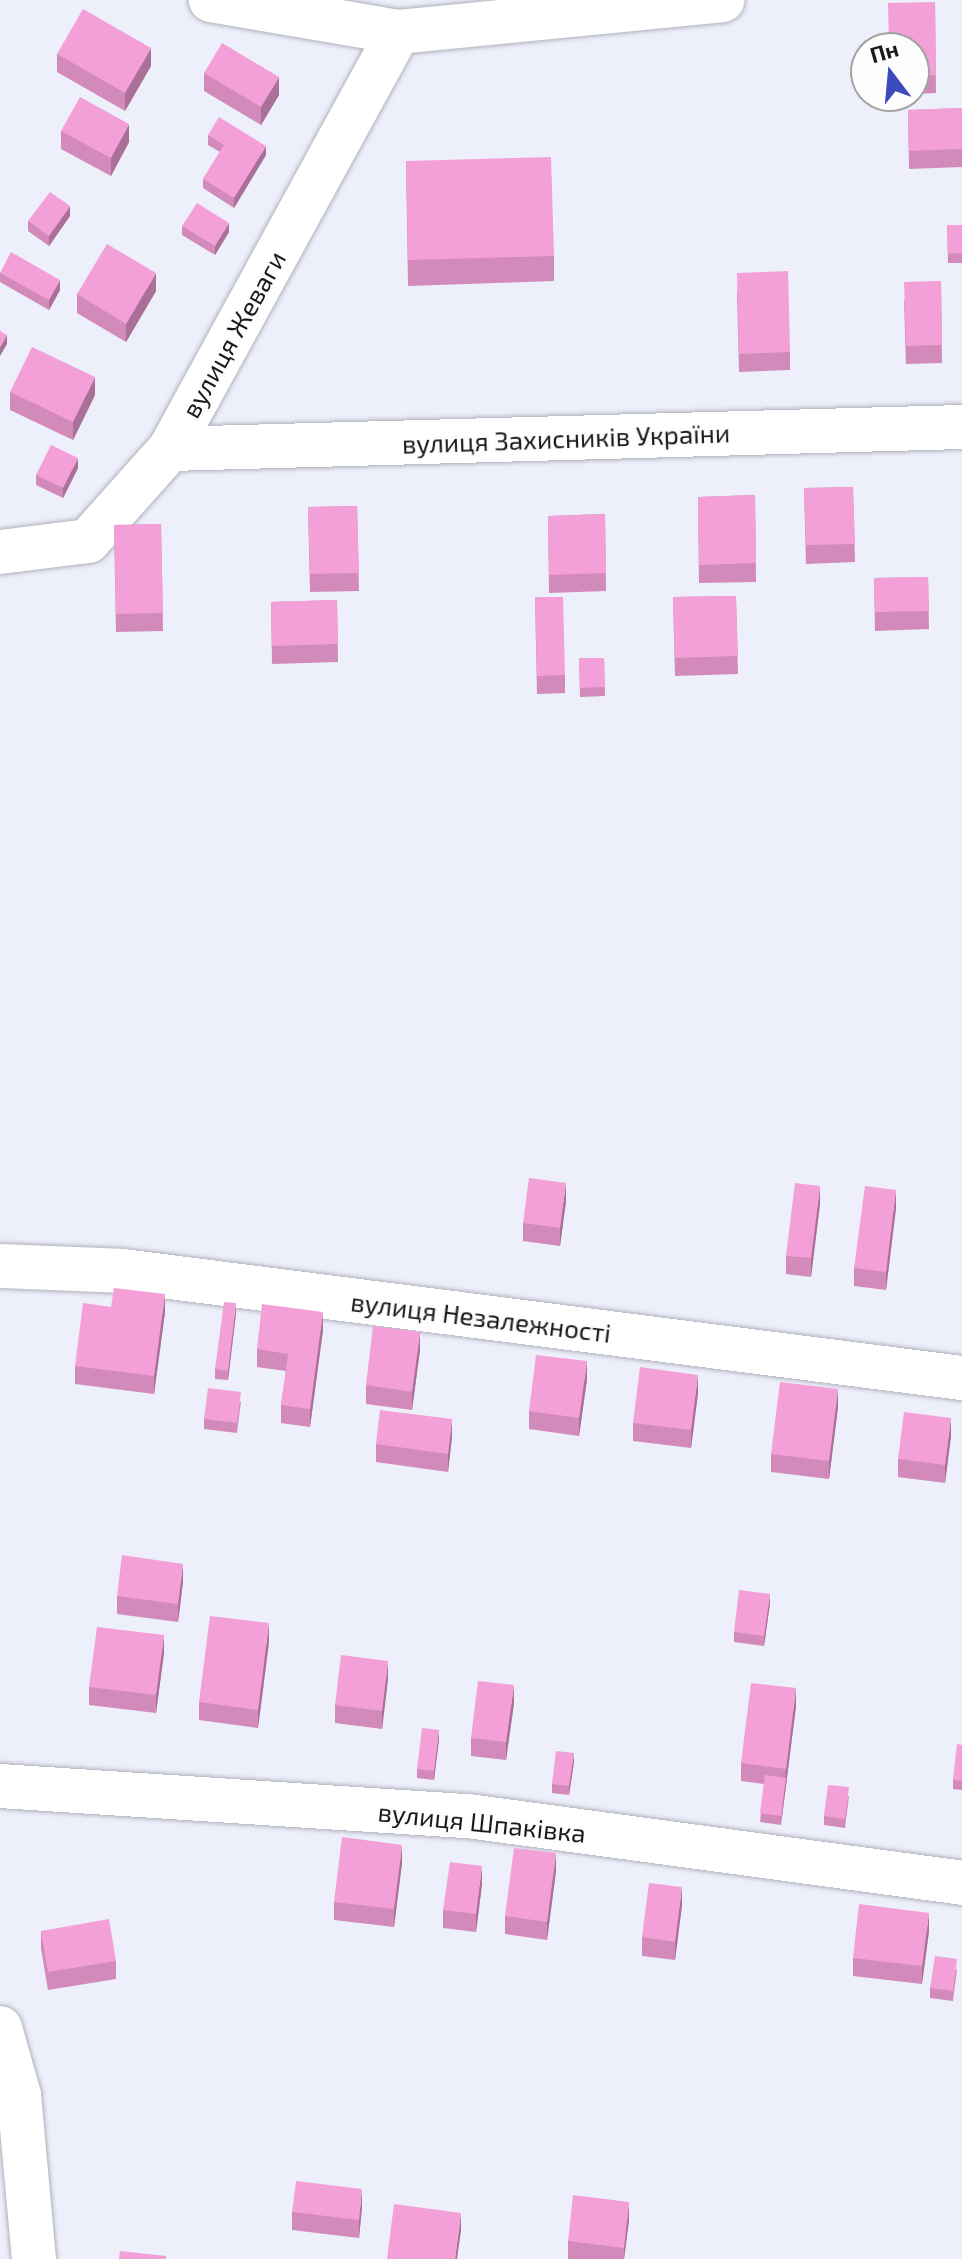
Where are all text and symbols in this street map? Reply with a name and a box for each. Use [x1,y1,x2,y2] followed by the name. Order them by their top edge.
[850,32,930,112] north arrow
[867,34,901,67] text: Пн
[174,245,292,423] street label: вулиця Жеваги
[401,417,731,459] street label: вулиця Захисників України
[349,1286,613,1348] street label: вулиця Незалежності
[376,1796,588,1848] street label: вулиця Шпаківка

